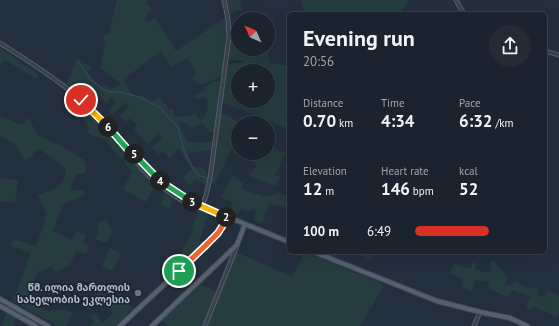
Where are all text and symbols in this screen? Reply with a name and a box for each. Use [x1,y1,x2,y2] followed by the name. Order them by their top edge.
[231,12,275,56] north arrow
[231,12,275,160] map controls
[303,24,415,52] text: Evening run
[489,25,531,67] button: share
[303,53,334,70] text: 20:56
[231,64,275,108] button: +
[64,83,98,117] pin
[70,89,92,111] icon: check
[303,96,343,110] text: Distance
[381,96,405,110] text: Time
[459,96,481,110] text: Pace
[303,110,336,132] text: 0.70
[381,110,415,132] text: 4:34
[459,110,493,132] text: 6:32
[231,116,275,160] button: −
[336,116,353,130] text: km
[493,116,514,130] text: /km
[98,117,118,137] pin: 6
[105,120,111,134] text: 6
[124,144,144,164] pin: 5
[131,147,137,161] text: 5
[303,164,347,178] text: Elevation
[381,164,429,178] text: Heart rate
[459,164,478,178] text: kcal
[150,171,170,191] pin: 4
[157,174,163,188] text: 4
[303,178,322,200] text: 12
[381,178,410,200] text: 146
[459,178,478,200] text: 52
[322,184,334,198] text: m
[410,184,434,198] text: bpm
[182,192,202,212] pin: 3
[189,195,195,209] text: 3
[216,207,236,227] pin: 2
[223,210,229,224] text: 2
[303,223,339,240] text: 100 m
[367,223,391,240] text: 6:49
[162,254,196,288] pin
[168,260,190,282] icon: arrive
[17,281,130,306] place label: წმ. ილია მართლის სახელობის ეკლესია
[133,288,143,298] marker: წმ. ილია მართლის სახელობის ეკლესია

